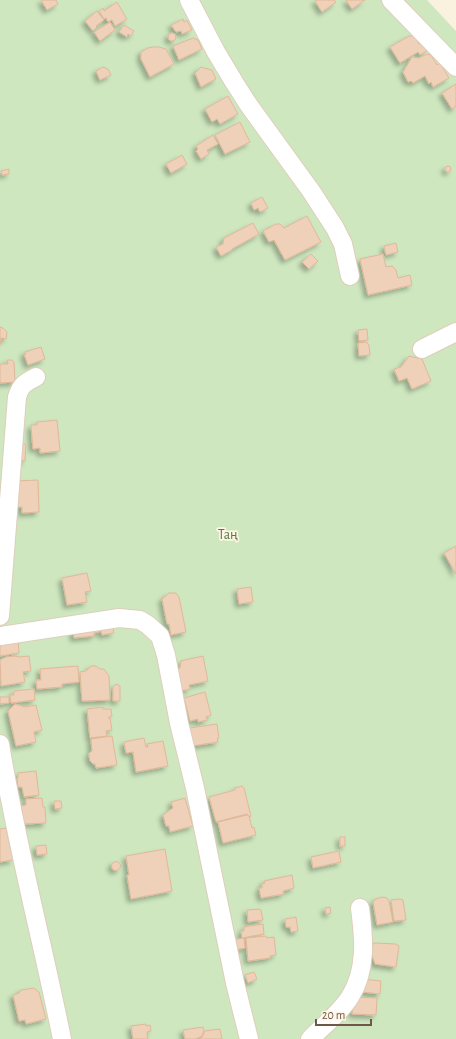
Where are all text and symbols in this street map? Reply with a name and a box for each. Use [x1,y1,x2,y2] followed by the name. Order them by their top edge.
[218,528,238,542] park label: Таң
[316,1001,371,1027] scale bar
[322,1009,345,1021] text: 20 m

